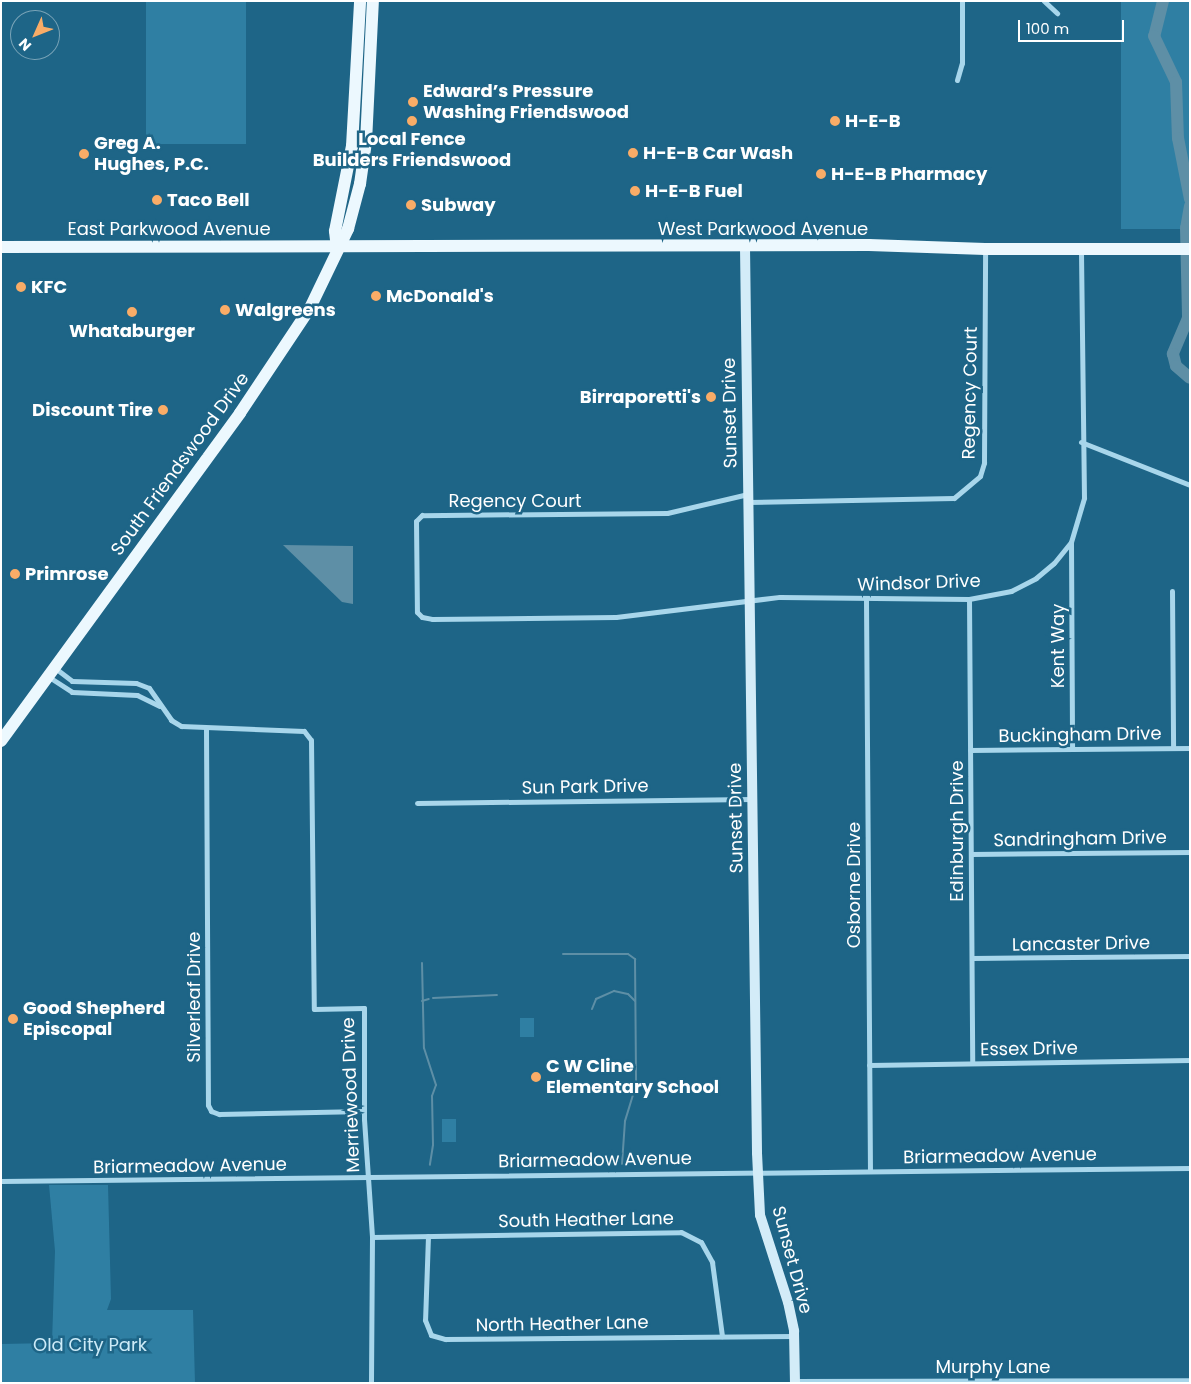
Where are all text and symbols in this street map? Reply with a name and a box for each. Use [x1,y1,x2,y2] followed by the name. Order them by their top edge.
[10,10,60,60] north arrow
[1021,10,1127,42] scale bar
[1026,18,1069,39] text: 100 m
[14,34,36,55] text: N
[423,81,629,124] place label: Edward’s Pressure Washing Friendswood
[407,96,419,108] marker: Edward’s Pressure Washing Friendswood
[845,110,901,132] place label: H-E-B
[406,115,418,127] marker: Local Fence Builders Friendswood
[829,115,841,127] marker: H-E-B
[313,129,511,172] place label: Local Fence Builders Friendswood
[94,133,209,176] place label: Greg A. Hughes, P.C.
[643,142,793,164] place label: H-E-B Car Wash
[627,147,639,159] marker: H-E-B Car Wash
[78,148,90,160] marker: Greg A. Hughes, P.C.
[831,163,987,185] place label: H-E-B Pharmacy
[815,168,827,180] marker: H-E-B Pharmacy
[645,180,743,202] place label: H-E-B Fuel
[629,185,641,197] marker: H-E-B Fuel
[167,189,250,211] place label: Taco Bell
[151,194,163,206] marker: Taco Bell
[421,194,496,216] place label: Subway
[405,199,417,211] marker: Subway
[67,218,271,240] street label: East Parkwood Avenue
[658,218,868,240] street label: West Parkwood Avenue
[31,276,67,298] place label: KFC
[15,281,27,293] marker: KFC
[386,285,494,307] place label: McDonald's
[370,290,382,302] marker: McDonald's
[235,299,336,321] place label: Walgreens
[219,304,231,316] marker: Walgreens
[126,306,138,318] marker: Whataburger
[69,320,195,342] place label: Whataburger
[958,326,982,460] street label: Regency Court
[718,357,742,469] street label: Sunset Drive
[106,368,254,560] street label: South Friendswood Drive
[580,386,701,408] place label: Birraporetti's
[705,391,717,403] marker: Birraporetti's
[32,399,153,421] place label: Discount Tire
[157,404,169,416] marker: Discount Tire
[448,490,582,512] street label: Regency Court
[25,563,109,585] place label: Primrose
[9,568,21,580] marker: Primrose
[857,570,981,596] street label: Windsor Drive
[1047,604,1069,688] street label: Kent Way
[998,723,1162,747] street label: Buckingham Drive
[946,760,968,902] street label: Edinburgh Drive
[724,762,748,874] street label: Sunset Drive
[521,775,649,799] street label: Sun Park Drive
[843,822,865,948] street label: Osborne Drive
[993,827,1167,851] street label: Sandringham Drive
[183,931,205,1063] street label: Silverleaf Drive
[1012,932,1150,956] street label: Lancaster Drive
[23,998,165,1040] place label: Good Shepherd Episcopal
[7,1013,19,1025] marker: Good Shepherd Episcopal
[337,1017,365,1173] street label: Merriewood Drive
[980,1037,1078,1061] street label: Essex Drive
[546,1056,719,1098] place label: C W Cline Elementary School
[530,1071,542,1083] marker: C W Cline Elementary School
[903,1144,1097,1168] street label: Briarmeadow Avenue
[498,1148,692,1172] street label: Briarmeadow Avenue
[93,1154,287,1178] street label: Briarmeadow Avenue
[767,1204,817,1316] street label: Sunset Drive
[498,1208,674,1232] street label: South Heather Lane
[475,1312,649,1336] street label: North Heather Lane
[33,1334,147,1356] park label: Old City Park
[936,1356,1050,1378] street label: Murphy Lane

